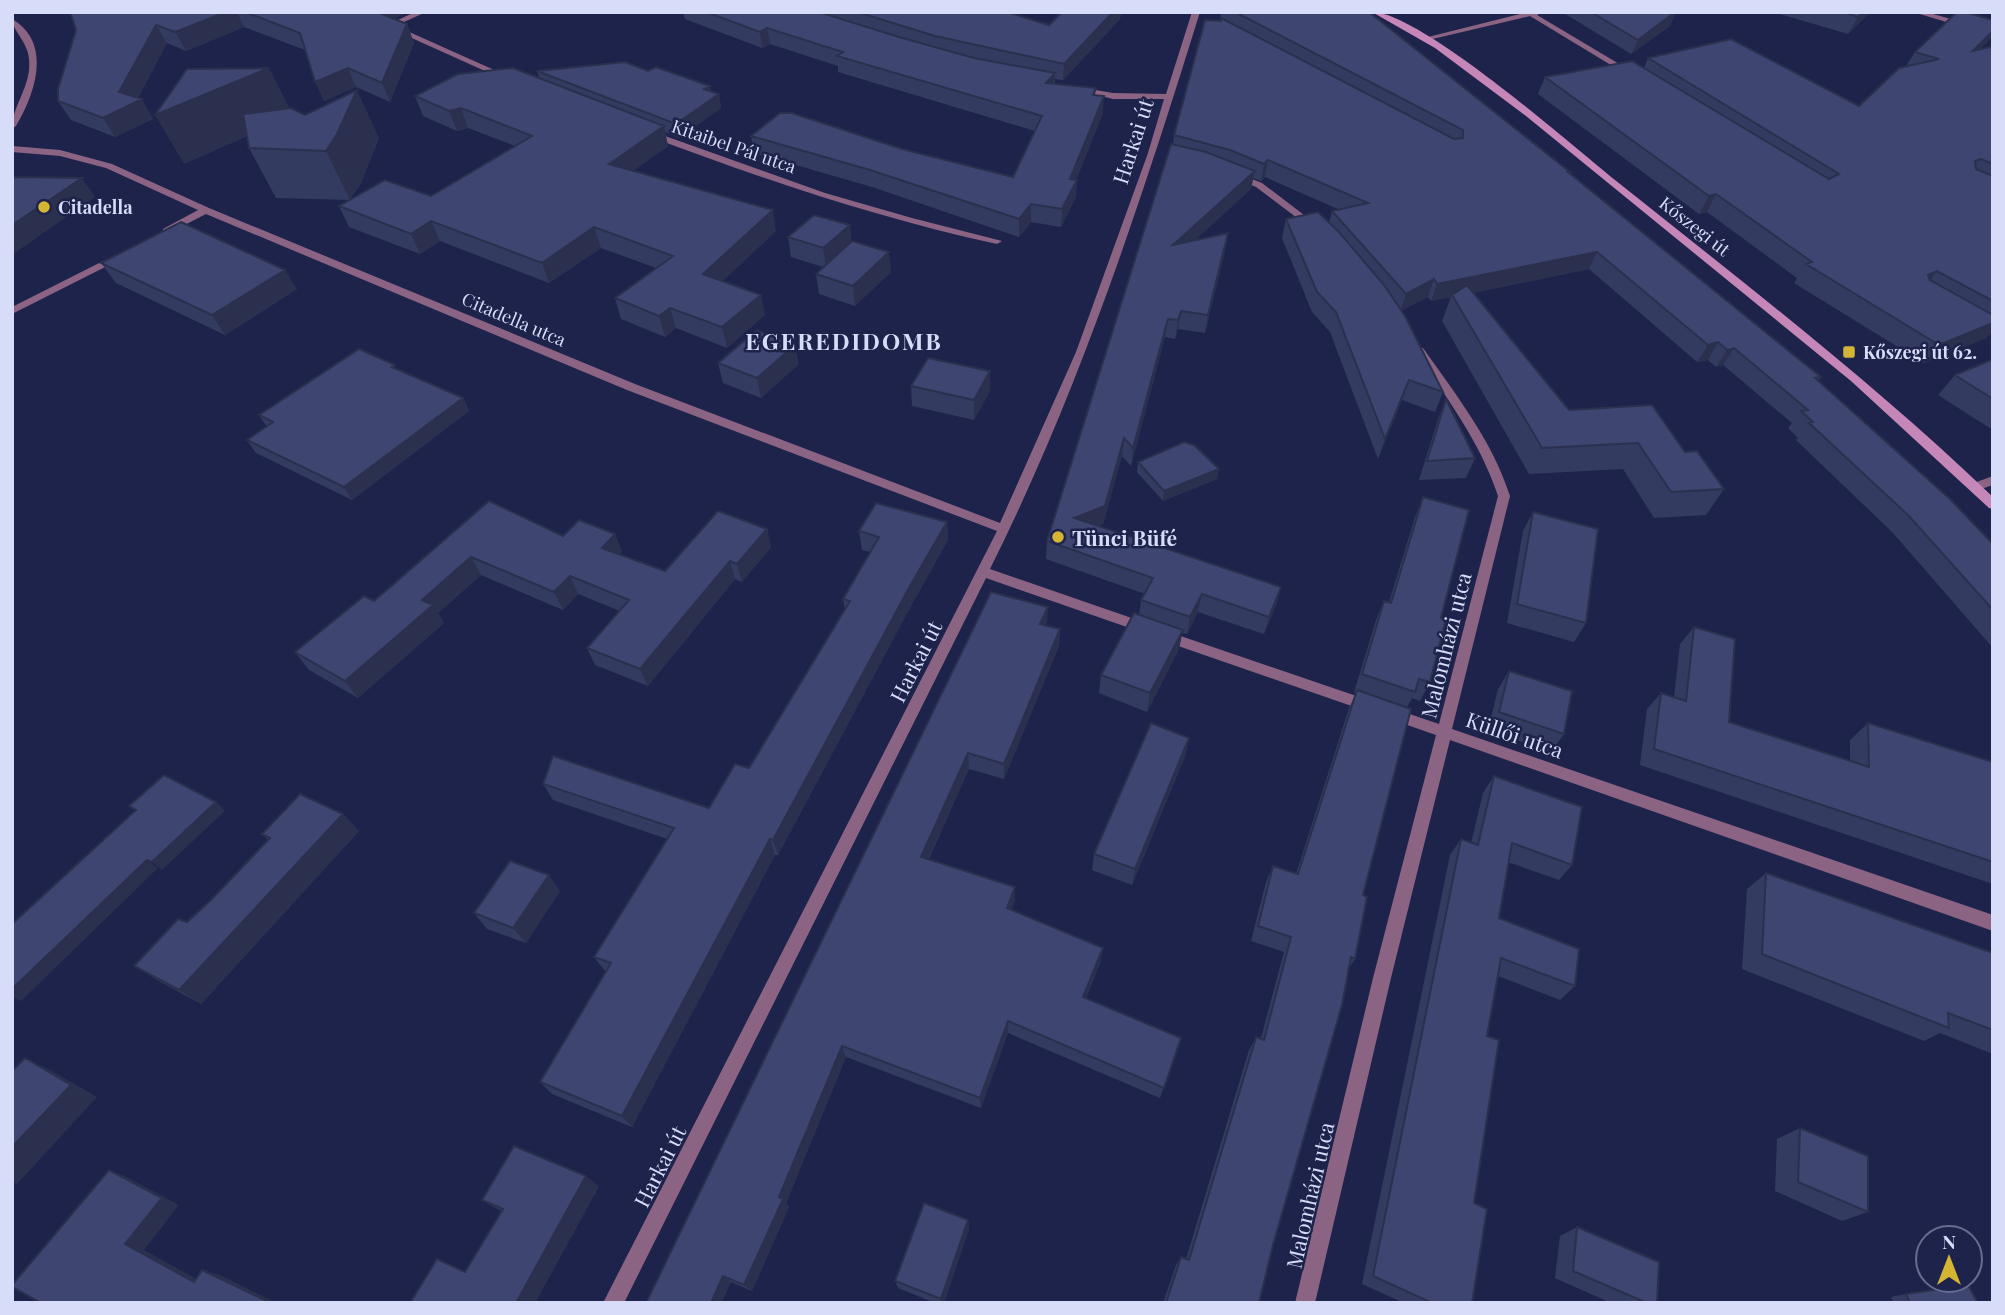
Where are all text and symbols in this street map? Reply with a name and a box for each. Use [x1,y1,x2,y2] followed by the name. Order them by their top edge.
[1105,94,1159,187] street label: Harkai út
[669,113,799,179] street label: Kitaibel Pál utca
[1655,191,1736,262] street label: Kőszegi út
[58,195,133,219] place label: Citadella
[36,199,52,215] marker: Citadella
[458,286,570,352] street label: Citadella utca
[745,325,943,356] district label: EGEREDIDOMB
[1863,340,1977,364] place label: Kőszegi út 62.
[1841,344,1857,360] marker: Kőszegi út 62.
[1072,523,1177,551] place label: Tünci Büfé
[1050,529,1066,545] marker: Tünci Büfé
[1413,569,1477,721] street label: Malomházi utca
[883,615,948,707] street label: Harkai út
[1463,704,1568,764] street label: Küllői utca
[1279,1119,1340,1271] street label: Malomházi utca
[627,1120,692,1212] street label: Harkai út
[1914,1224,1984,1294] north arrow
[1942,1228,1956,1254] text: N

